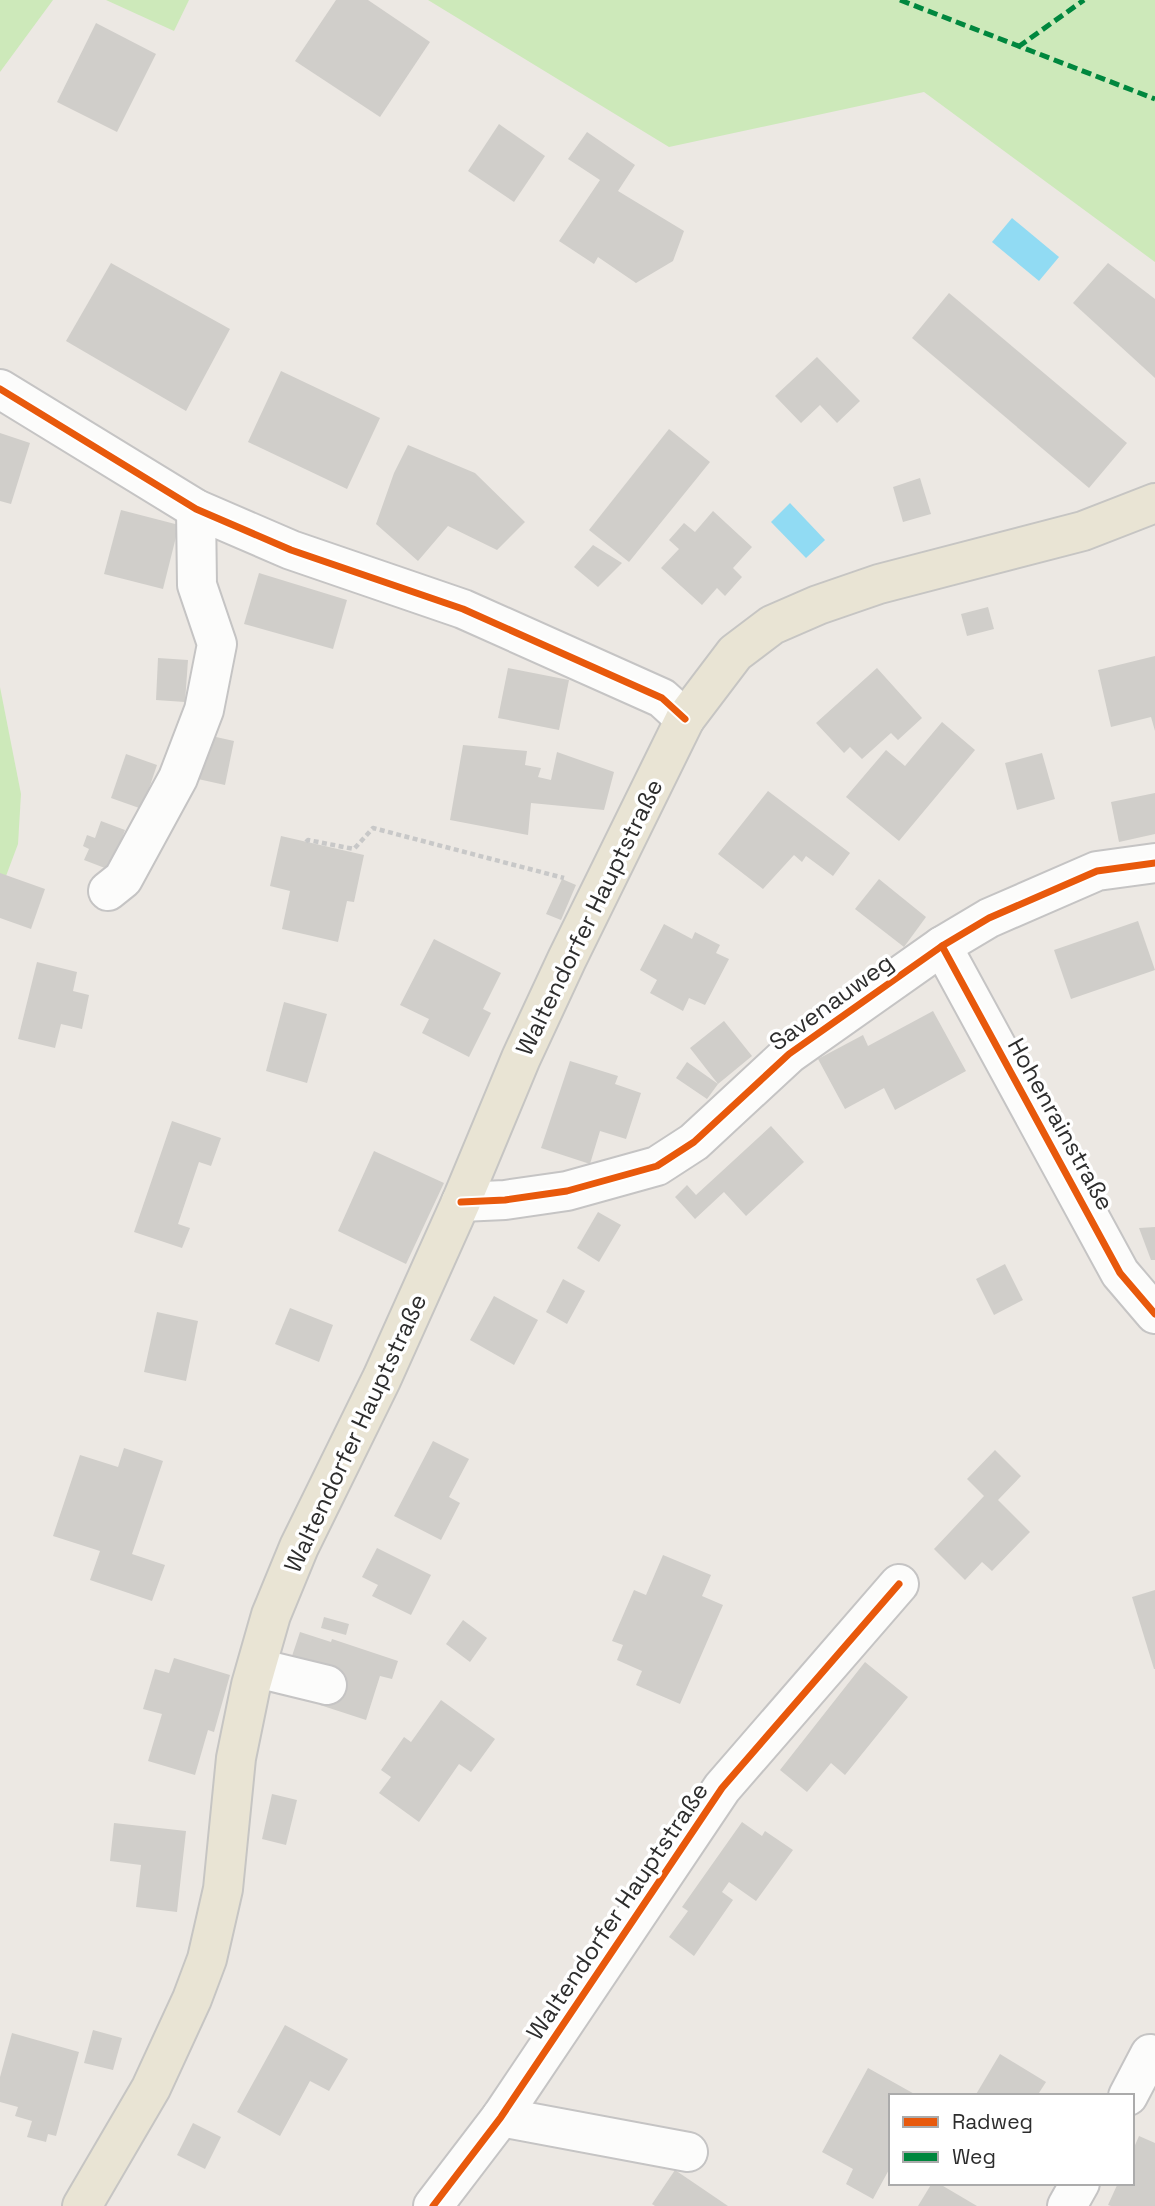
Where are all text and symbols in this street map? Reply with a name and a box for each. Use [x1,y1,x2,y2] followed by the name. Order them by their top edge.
[508,774,670,1060] street label: Waltendorfer Hauptstraße
[763,947,899,1057] street label: Savenauweg
[1001,1032,1121,1216] street label: Hohenrainstraße
[277,1289,433,1577] street label: Waltendorfer Hauptstraße
[519,1776,715,2046] street label: Waltendorfer Hauptstraße
[889,2094,1134,2185] legend
[952,2108,1033,2135] text: Radweg
[952,2143,996,2170] text: Weg

